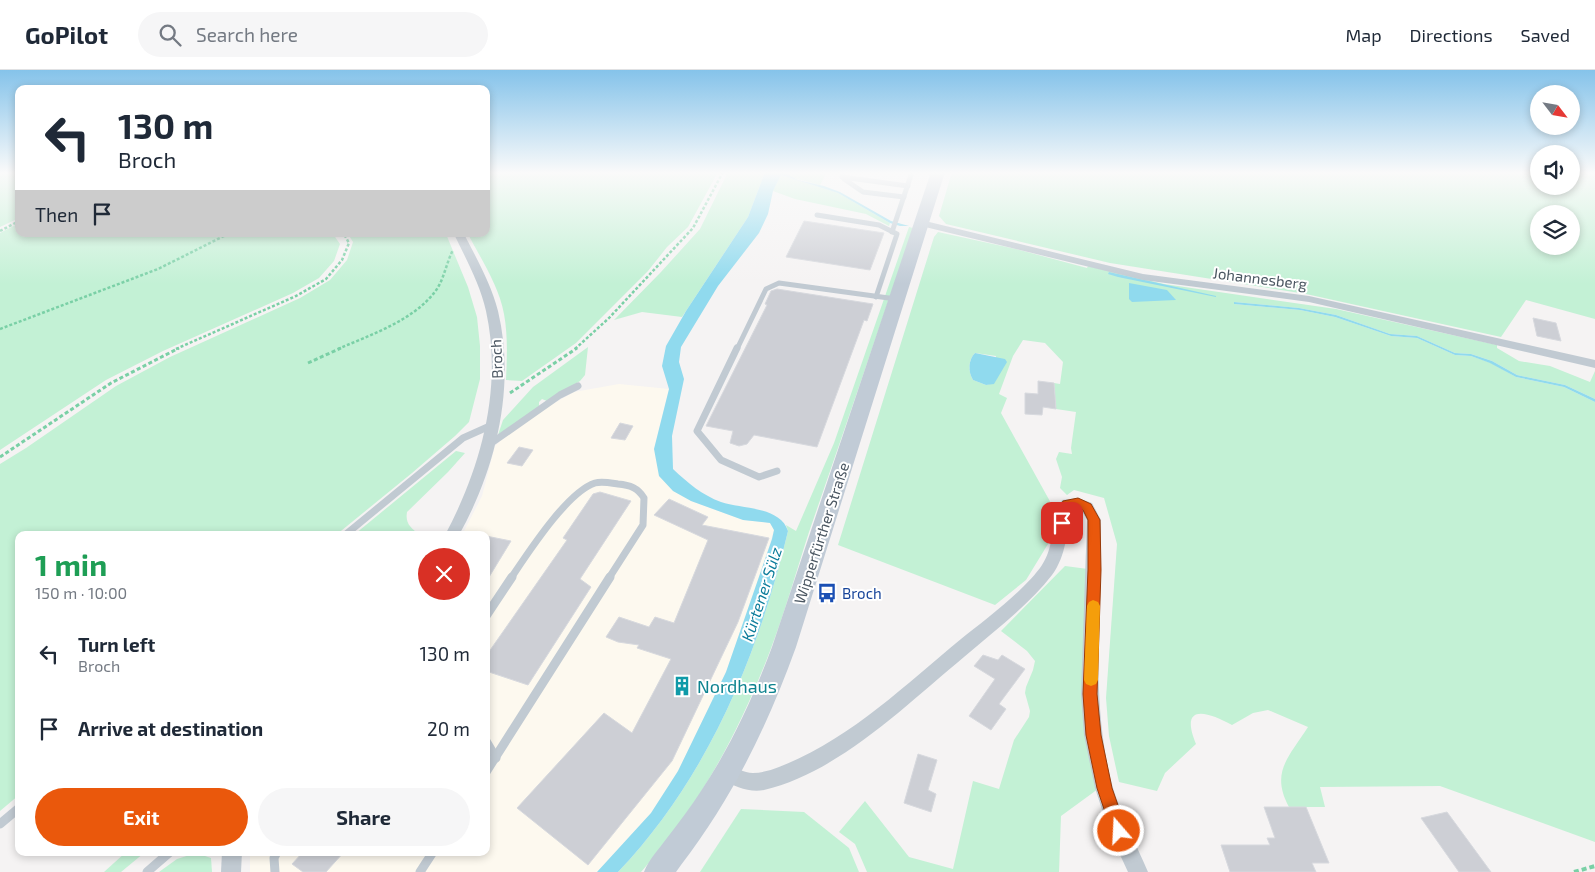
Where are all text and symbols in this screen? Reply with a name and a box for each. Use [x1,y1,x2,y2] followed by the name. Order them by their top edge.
[138,12,488,57] search box
[25,20,108,49] text: GoPilot
[156,21,184,49] icon: search
[196,23,298,46] text: Search here
[1345,24,1382,46] text: Map
[1410,24,1493,46] text: Directions
[1521,24,1570,46] text: Saved
[1530,85,1580,135] north arrow
[1530,85,1580,255] map controls
[118,104,213,146] text: 130 m
[35,105,100,170] icon: left
[1530,145,1580,195] button: sound
[118,146,176,172] text: Broch
[88,200,116,228] icon: arrive
[35,203,78,226] text: Then
[1530,205,1580,255] button: layers
[1212,263,1309,293] street label: Johannesberg
[486,339,506,379] street label: Broch
[790,460,852,606] street label: Wipperfürther Straße
[1041,502,1083,544] pin
[1048,509,1076,537] icon: arrive
[737,545,785,643] water label: Kürtener Sülz
[35,546,107,582] text: 1 min
[418,548,470,600] button: close
[816,582,838,604] bus stop icon: Broch
[35,583,127,602] text: 150 m · 10:00
[842,584,882,602] place label: Broch
[78,633,155,656] text: Turn left
[35,640,63,668] icon: left
[420,642,470,665] text: 130 m
[78,656,120,675] text: Broch
[671,675,693,697] building icon: Nordhaus
[697,675,777,697] place label: Nordhaus
[35,715,63,743] icon: arrive
[78,717,263,740] text: Arrive at destination
[427,717,470,740] text: 20 m
[35,788,248,846] button: Exit
[258,788,470,846] button: Share
[1092,804,1144,856] position arrow

